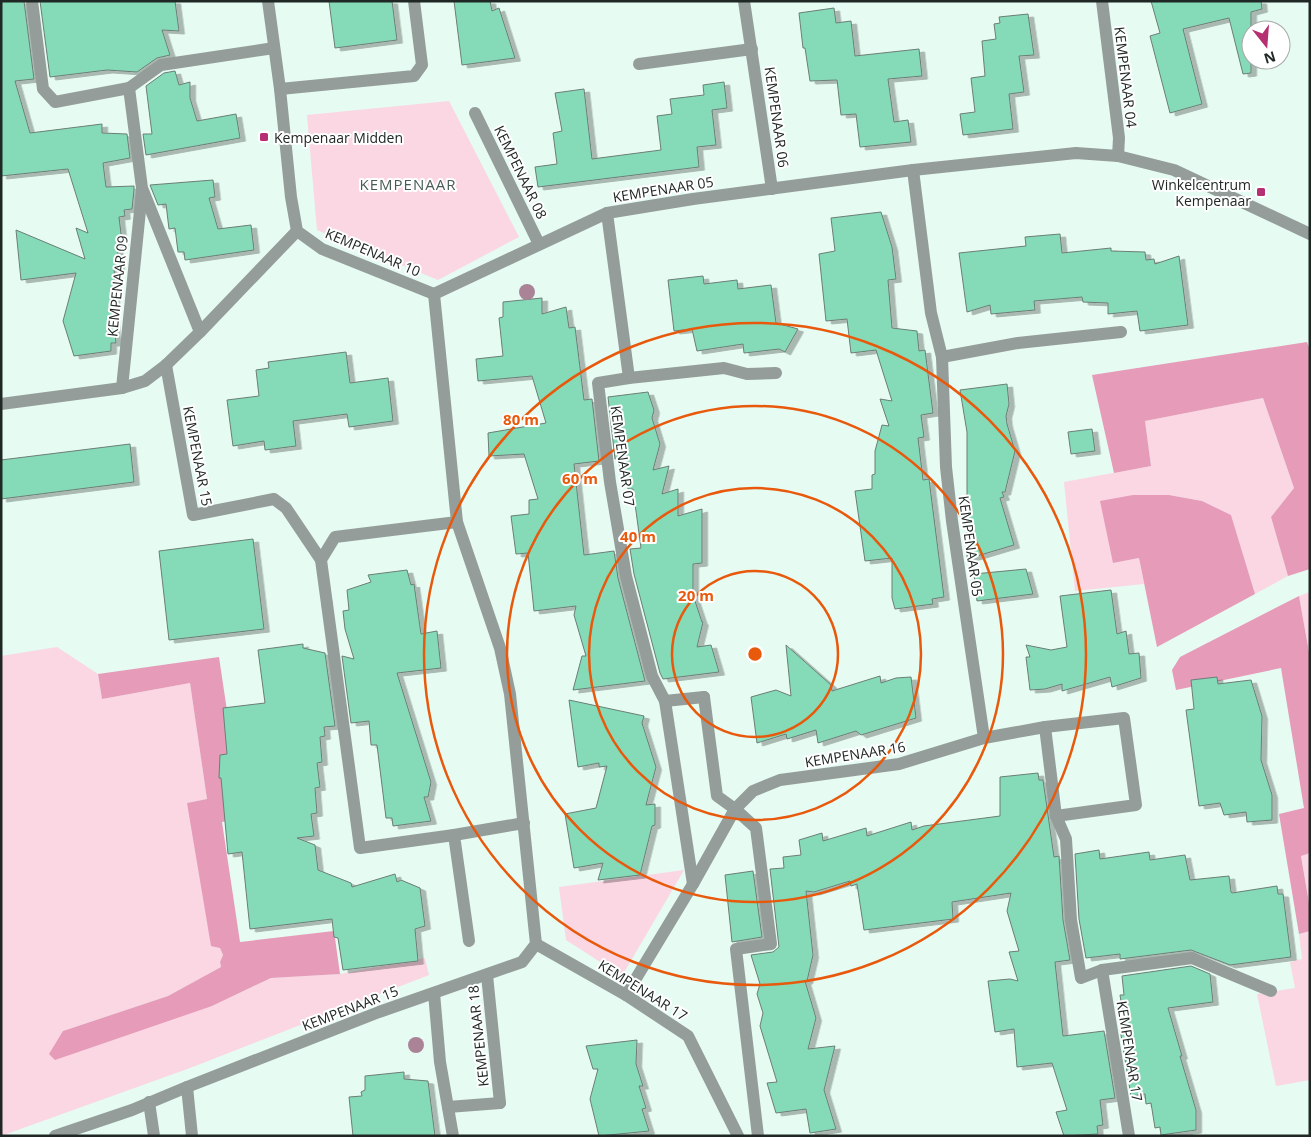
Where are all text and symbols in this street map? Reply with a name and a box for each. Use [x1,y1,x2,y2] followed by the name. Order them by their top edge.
[1241,20,1291,70] north arrow
[1110,25,1142,129] street label: KEMPENAAR 04
[1262,47,1278,69] text: N
[761,65,793,169] street label: KEMPENAAR 06
[490,122,552,222] street label: KEMPENAAR 08
[274,128,403,147] place label: Kempenaar Midden
[258,131,270,143] marker: Kempenaar Midden
[611,172,715,206] street label: KEMPENAAR 05
[360,174,456,194] district label: KEMPENAAR
[1152,175,1251,210] place label: Winkelcentrum Kempenaar
[1255,186,1267,198] marker: Winkelcentrum Kempenaar
[322,223,424,281] street label: KEMPENAAR 10
[102,234,132,338] street label: KEMPENAAR 09
[179,404,217,508] street label: KEMPENAAR 15
[607,404,639,508] street label: KEMPENAAR 07
[503,409,539,429] text: 80 m
[562,468,598,488] text: 60 m
[955,494,987,598] street label: KEMPENAAR 05
[620,526,656,546] text: 40 m
[678,585,714,605] text: 20 m
[746,645,764,663] centre of rings
[803,737,907,771] street label: KEMPENAAR 16
[595,955,691,1025] street label: KEMPENAAR 17
[299,981,401,1035] street label: KEMPENAAR 15
[463,984,493,1088] street label: KEMPENAAR 18
[1113,999,1147,1103] street label: KEMPENAAR 17

